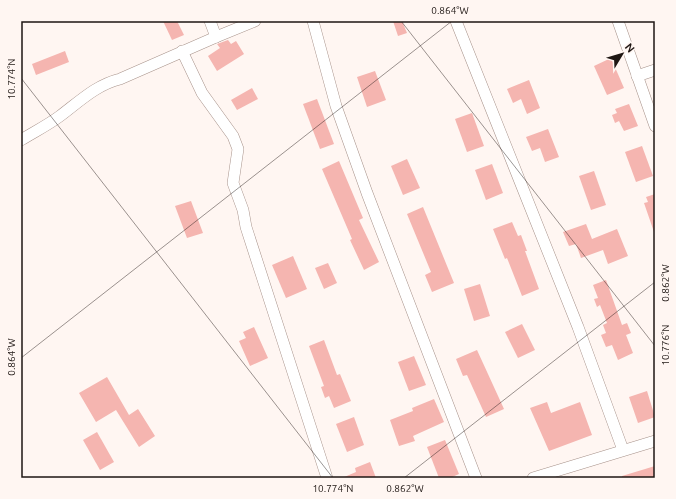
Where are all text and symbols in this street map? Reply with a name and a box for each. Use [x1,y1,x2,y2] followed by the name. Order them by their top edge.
[431,5,469,16] text: 0.864°W
[602,34,642,74] north arrow
[623,41,637,55] text: N
[6,58,17,100] text: 10.774°N
[660,264,671,302] text: 0.862°W
[660,324,671,366] text: 10.776°N
[6,338,17,376] text: 0.864°W
[312,483,354,494] text: 10.774°N
[386,483,424,494] text: 0.862°W

